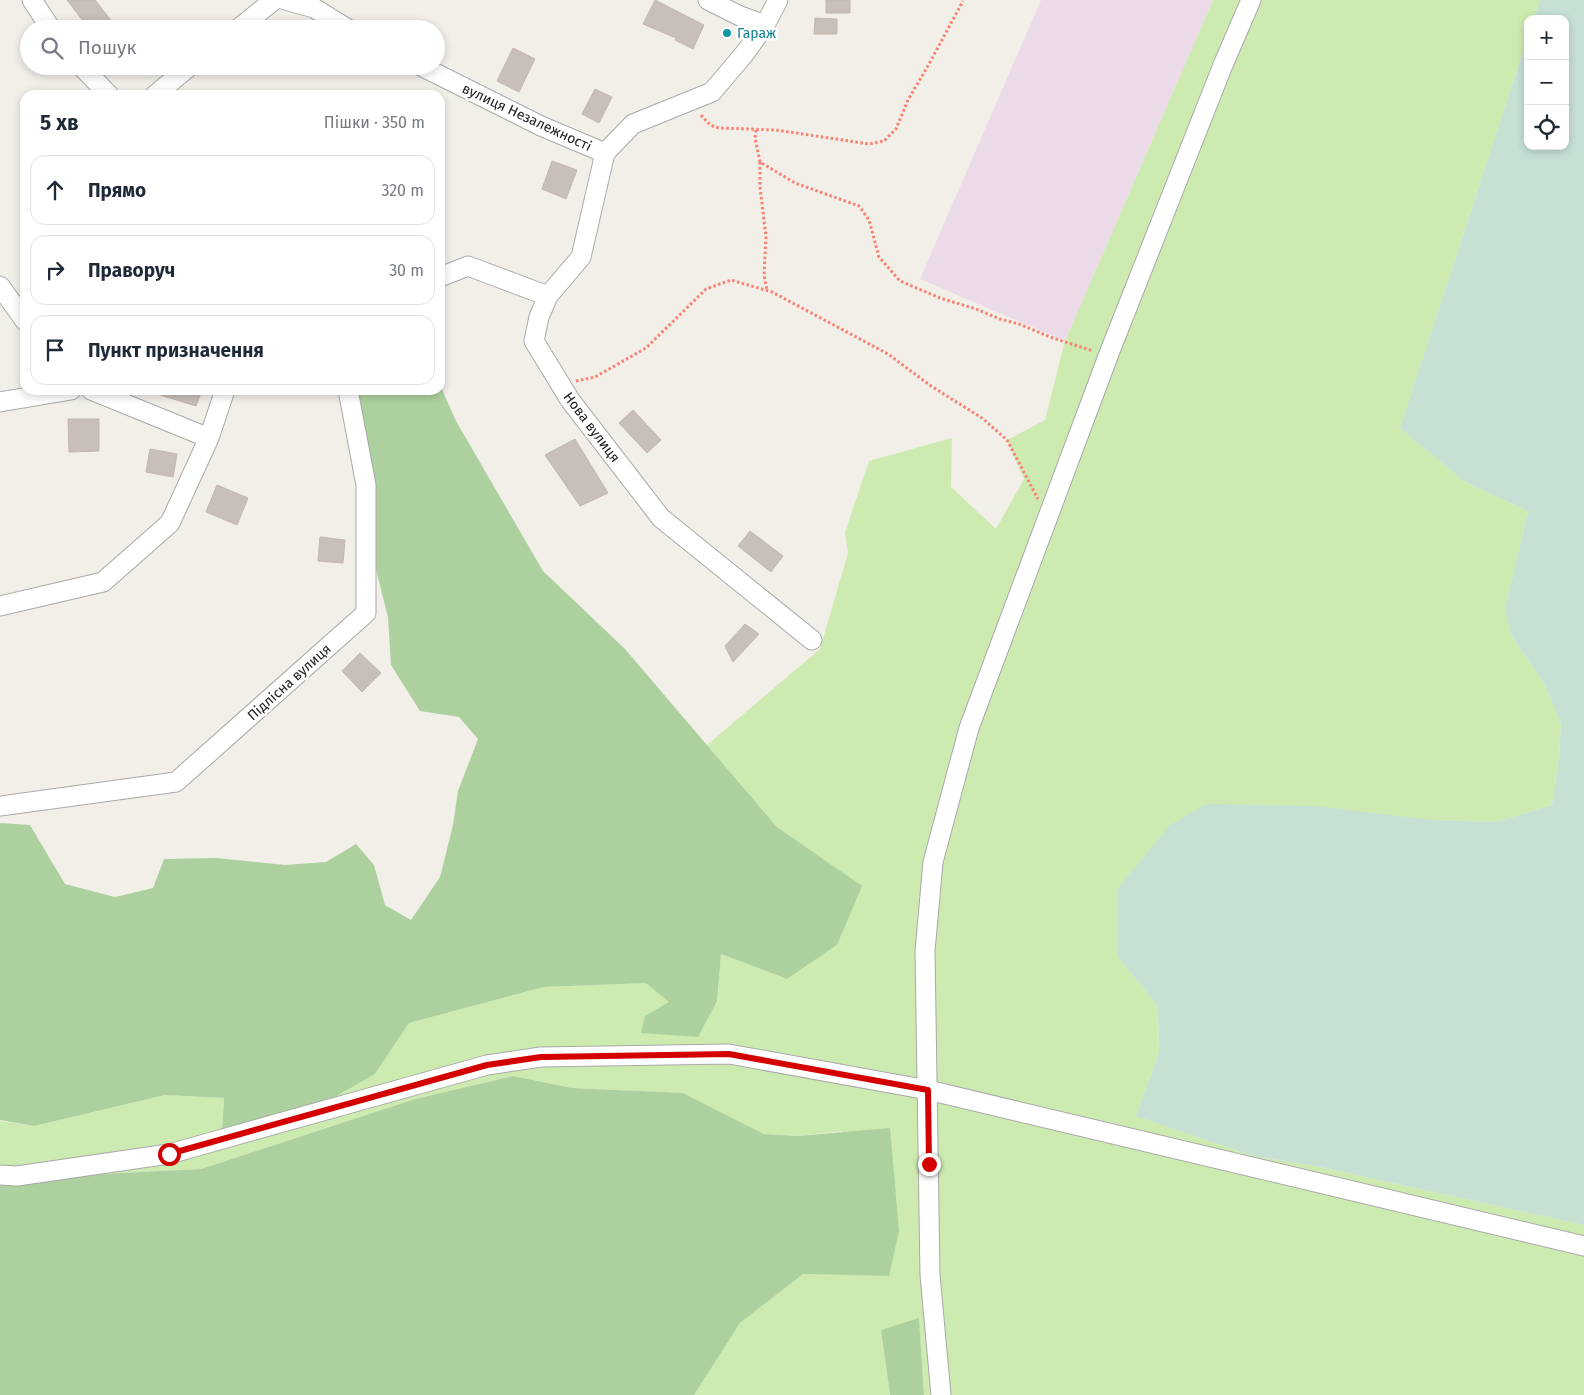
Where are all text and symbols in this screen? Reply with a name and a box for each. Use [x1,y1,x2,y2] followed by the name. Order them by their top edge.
[1524,15,1569,150] map controls
[1524,15,1569,60] button: +
[20,20,445,75] search box
[737,25,776,42] place label: Гараж
[721,27,733,39] marker: Гараж
[38,34,66,62] icon: search
[78,36,136,59] text: Пошук
[1524,60,1569,105] button: −
[459,80,594,155] street label: вулиця Незалежності
[1524,105,1569,150] button: locate
[40,110,79,136] text: 5 хв
[324,113,425,132] text: Пішки · 350 m
[41,176,69,204] icon: ahead
[88,179,146,202] text: Прямо
[381,181,424,200] text: 320 m
[41,256,69,284] icon: right
[88,259,175,282] text: Праворуч
[389,261,424,280] text: 30 m
[41,336,69,364] icon: arrive
[88,339,264,362] text: Пункт призначення
[560,389,624,466] street label: Нова вулиця
[244,640,335,724] street label: Підлісна вулиця
[158,1143,181,1166] route start
[918,1153,941,1176] route end

